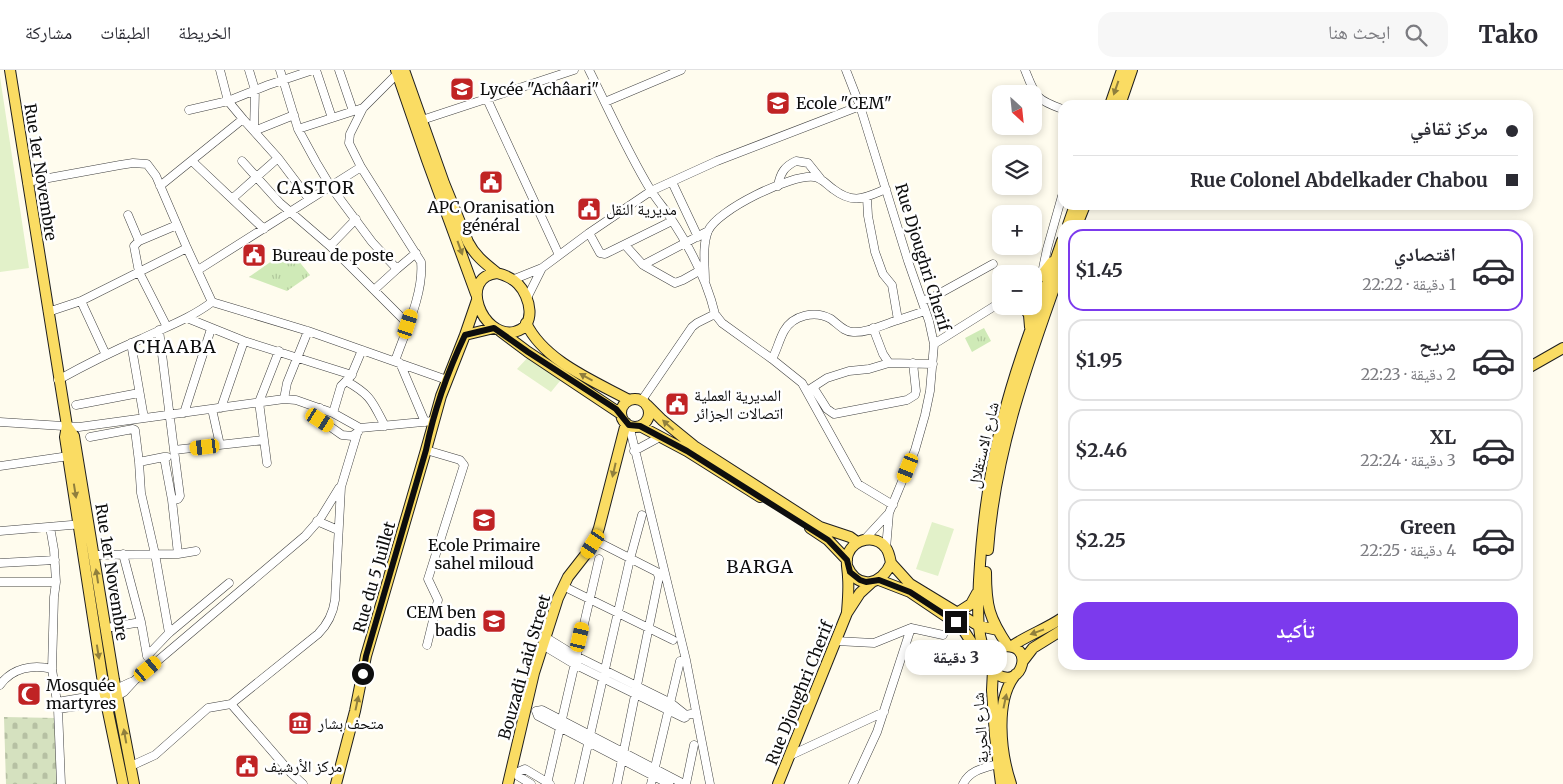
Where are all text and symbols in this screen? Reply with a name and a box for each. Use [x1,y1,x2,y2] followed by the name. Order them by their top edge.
[1098,12,1448,57] search box
[1478,19,1538,50] text: Tako
[1328,20,1390,44] text: ابحث هنا
[25,21,72,44] text: مشاركة
[100,21,150,44] text: الطبقات
[178,21,231,44] text: الخريطة
[1402,21,1430,49] icon: search
[449,76,475,102] school or university icon: Lycée "Achâari"
[480,79,599,99] place label: Lycée "Achâari"
[1112,80,1120,95] one-way arrow
[992,85,1042,135] north arrow
[992,85,1042,315] map controls
[765,90,791,116] school or university icon: Ecole "CEM"
[796,93,892,113] place label: Ecole "CEM"
[20,102,62,242] street label: Rue 1er Novembre
[1410,116,1488,140] text: مركز ثقافي
[992,145,1042,195] button: layers
[1190,168,1488,192] text: Rue Colonel Abdelkader Chabou
[478,169,504,195] public building icon: APC Oranisation général
[277,176,355,199] district label: CASTOR
[891,181,955,334] street label: Rue Djoughri Cherif
[576,196,602,222] public building icon: مديرية النقل
[426,197,555,235] place label: APC Oranisation général
[606,199,677,220] place label: مديرية النقل
[992,205,1042,255] button: +
[457,240,464,255] one-way arrow
[241,242,267,268] public building icon: Bureau de poste
[1394,242,1456,266] text: اقتصادي
[272,245,394,265] place label: Bureau de poste
[1471,248,1516,293] icon: car
[1075,258,1123,282] text: $1.45
[992,265,1042,315] button: −
[1362,274,1456,294] text: 1 دقيقة · 22:22
[396,307,419,341] car
[1419,332,1456,356] text: مريح
[133,335,217,358] district label: CHAABA
[1471,338,1516,383] icon: car
[1075,348,1123,372] text: $1.95
[1361,364,1456,384] text: 2 دقيقة · 22:23
[579,373,593,381] one-way arrow
[693,385,783,423] place label: المديرية العملية اتصالات الجزائر
[664,391,690,417] public building icon: المديرية العملية اتصالات الجزائر
[963,400,1004,490] street label: شارع الاستقلال
[303,406,336,434] car
[662,419,674,431] one-way arrow
[1430,425,1456,449] text: XL
[1471,428,1516,473] icon: car
[189,438,220,456] car
[1075,438,1127,462] text: $2.46
[1360,450,1456,470] text: 3 دقيقة · 22:24
[895,451,920,485] car
[610,462,618,477] one-way arrow
[71,483,79,499] one-way arrow
[91,502,133,642] street label: Rue 1er Novembre
[471,507,497,533] school or university icon: Ecole Primaire sahel miloud
[1400,515,1456,539] text: Green
[349,518,400,635] street label: Rue du 5 Juillet
[1471,518,1516,563] icon: car
[578,527,607,561] car
[1075,528,1126,552] text: $2.25
[428,535,540,573] place label: Ecole Primaire sahel miloud
[1360,540,1456,560] text: 4 دقيقة · 22:25
[726,555,794,578] district label: BARGA
[93,568,101,584] one-way arrow
[494,591,555,742] street label: Bouzadi Laid Street
[407,602,476,640] place label: CEM ben badis
[1073,602,1518,660] button: تأكيد
[481,608,507,634] school or university icon: CEM ben badis
[945,611,967,633] route end
[761,617,837,768] street label: Rue Djoughri Cherif
[569,621,590,653] car
[1029,628,1044,636] one-way arrow
[905,640,1007,674] callout: 3 دقيقة
[95,644,103,660] one-way arrow
[933,647,979,667] text: 3 دقيقة
[131,654,164,684] car
[352,663,374,685] route start
[46,675,117,713] place label: Mosquée martyres
[16,681,42,707] mosque icon: Mosquée martyres
[968,692,993,764] street label: شارع الحرية
[353,694,361,710] one-way arrow
[1001,694,1009,709] one-way arrow
[287,710,313,736] museum icon: متحف بشار
[317,713,384,733] place label: متحف بشار
[121,728,129,744] one-way arrow
[234,753,260,779] public building icon: مركز الأرشيف
[264,756,342,776] place label: مركز الأرشيف

